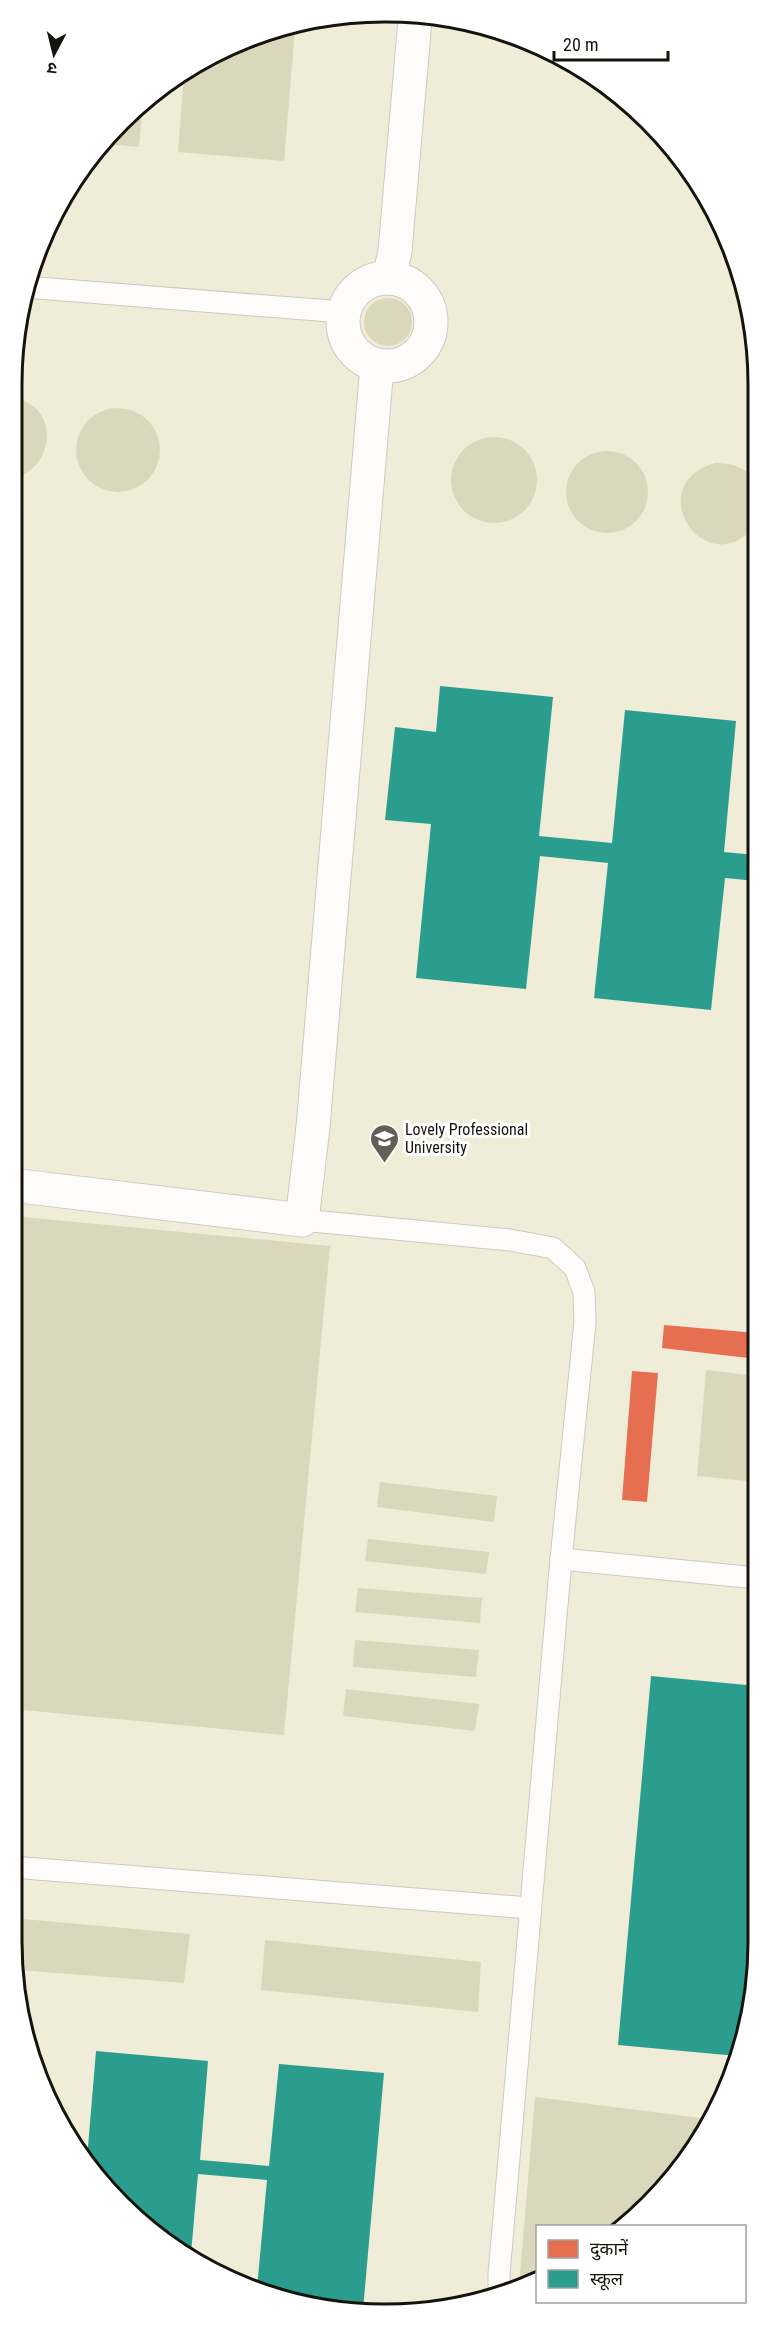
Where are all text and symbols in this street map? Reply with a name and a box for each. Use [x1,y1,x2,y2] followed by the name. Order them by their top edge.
[24,24,84,84] north arrow
[554,24,668,62] scale bar
[563,34,598,55] text: 20 m
[46,58,58,78] text: उ
[405,1120,528,1157] place label: Lovely Professional University
[368,1122,400,1164] school or university icon: Lovely Professional University
[536,2225,746,2303] legend
[590,2238,629,2261] text: दुकानें
[590,2268,624,2291] text: स्कूल

